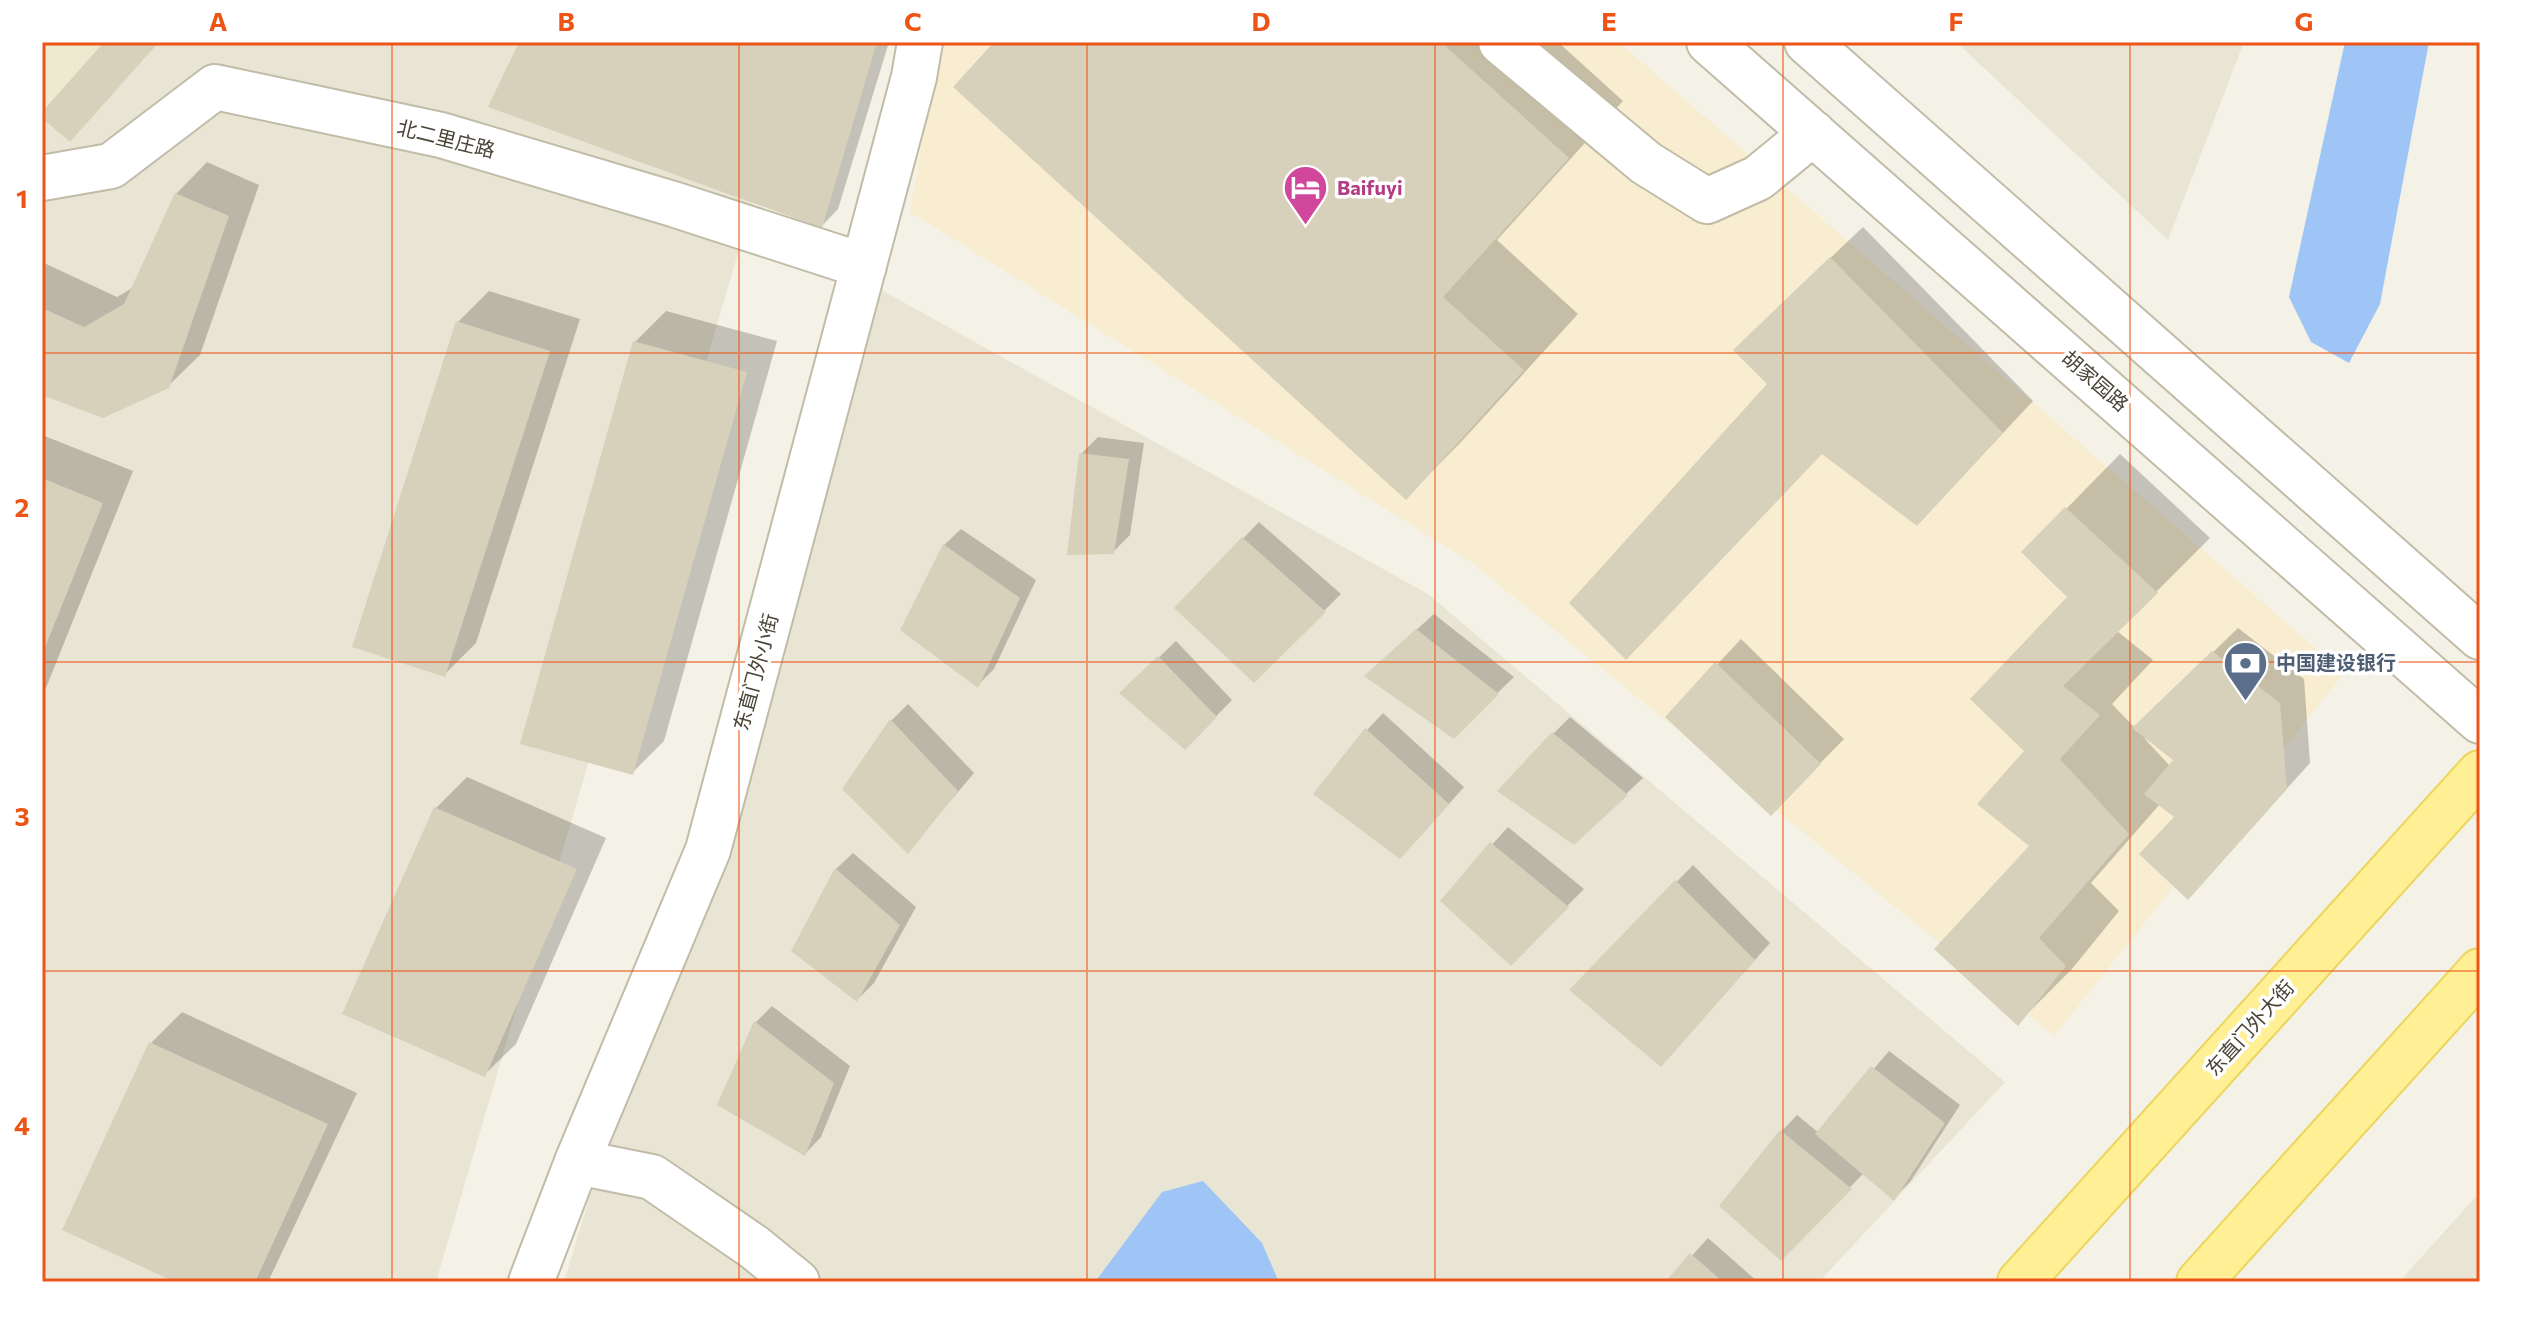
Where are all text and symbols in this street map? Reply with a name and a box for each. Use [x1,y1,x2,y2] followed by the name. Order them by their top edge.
[209,5,228,36] text: A
[557,5,575,36] text: B
[904,5,922,36] text: C
[1251,5,1271,36] text: D
[1601,5,1617,36] text: E
[1948,5,1964,36] text: F
[2295,5,2313,36] text: G
[395,114,498,162] street label: 北二里庄路
[1282,164,1330,227] hotel icon: Baifuyi
[1337,175,1403,199] place label: Baifuyi
[16,182,28,213] text: 1
[2058,345,2134,416] street label: 胡家园路
[15,491,29,522] text: 2
[728,611,782,733] street label: 东直门外小街
[2221,639,2269,702] bank icon: 中国建设银行
[2276,650,2396,674] place label: 中国建设银行
[14,800,30,831] text: 3
[2200,975,2298,1080] street label: 东直门外大街
[14,1109,30,1140] text: 4

